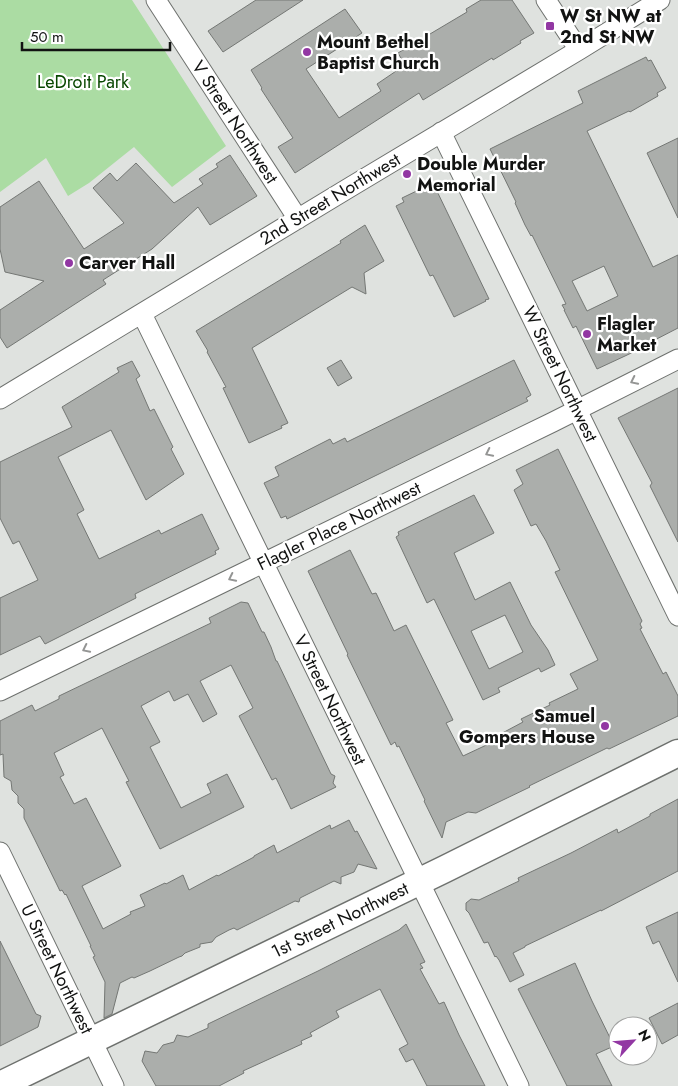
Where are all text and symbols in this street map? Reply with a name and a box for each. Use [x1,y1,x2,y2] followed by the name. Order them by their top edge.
[560,3,662,50] place label: W St NW at 2nd St NW
[22,20,170,52] scale bar
[544,20,556,32] marker: W St NW at 2nd St NW
[30,26,64,48] text: 50 m
[317,29,439,76] place label: Mount Bethel Baptist Church
[301,46,313,58] marker: Mount Bethel Baptist Church
[185,55,285,189] street label: V Street Northwest
[37,69,129,95] park label: LeDroit Park
[255,146,406,251] street label: 2nd Street Northwest
[417,151,546,198] place label: Double Murder Memorial
[401,168,413,180] marker: Double Murder Memorial
[79,250,175,276] place label: Carver Hall
[63,257,75,269] marker: Carver Hall
[516,302,604,447] street label: W Street Northwest
[597,311,657,358] place label: Flagler Market
[581,328,593,340] marker: Flagler Market
[630,375,639,385] one-way arrow
[485,447,494,457] one-way arrow
[253,475,426,577] street label: Flagler Place Northwest
[229,572,238,582] one-way arrow
[287,630,373,770] street label: V Street Northwest
[82,643,91,653] one-way arrow
[459,703,595,750] place label: Samuel Gompers House
[599,720,611,732] marker: Samuel Gompers House
[267,875,414,965] street label: 1st Street Northwest
[14,900,100,1039] street label: U Street Northwest
[608,1016,658,1066] north arrow
[633,1026,656,1045] text: N

